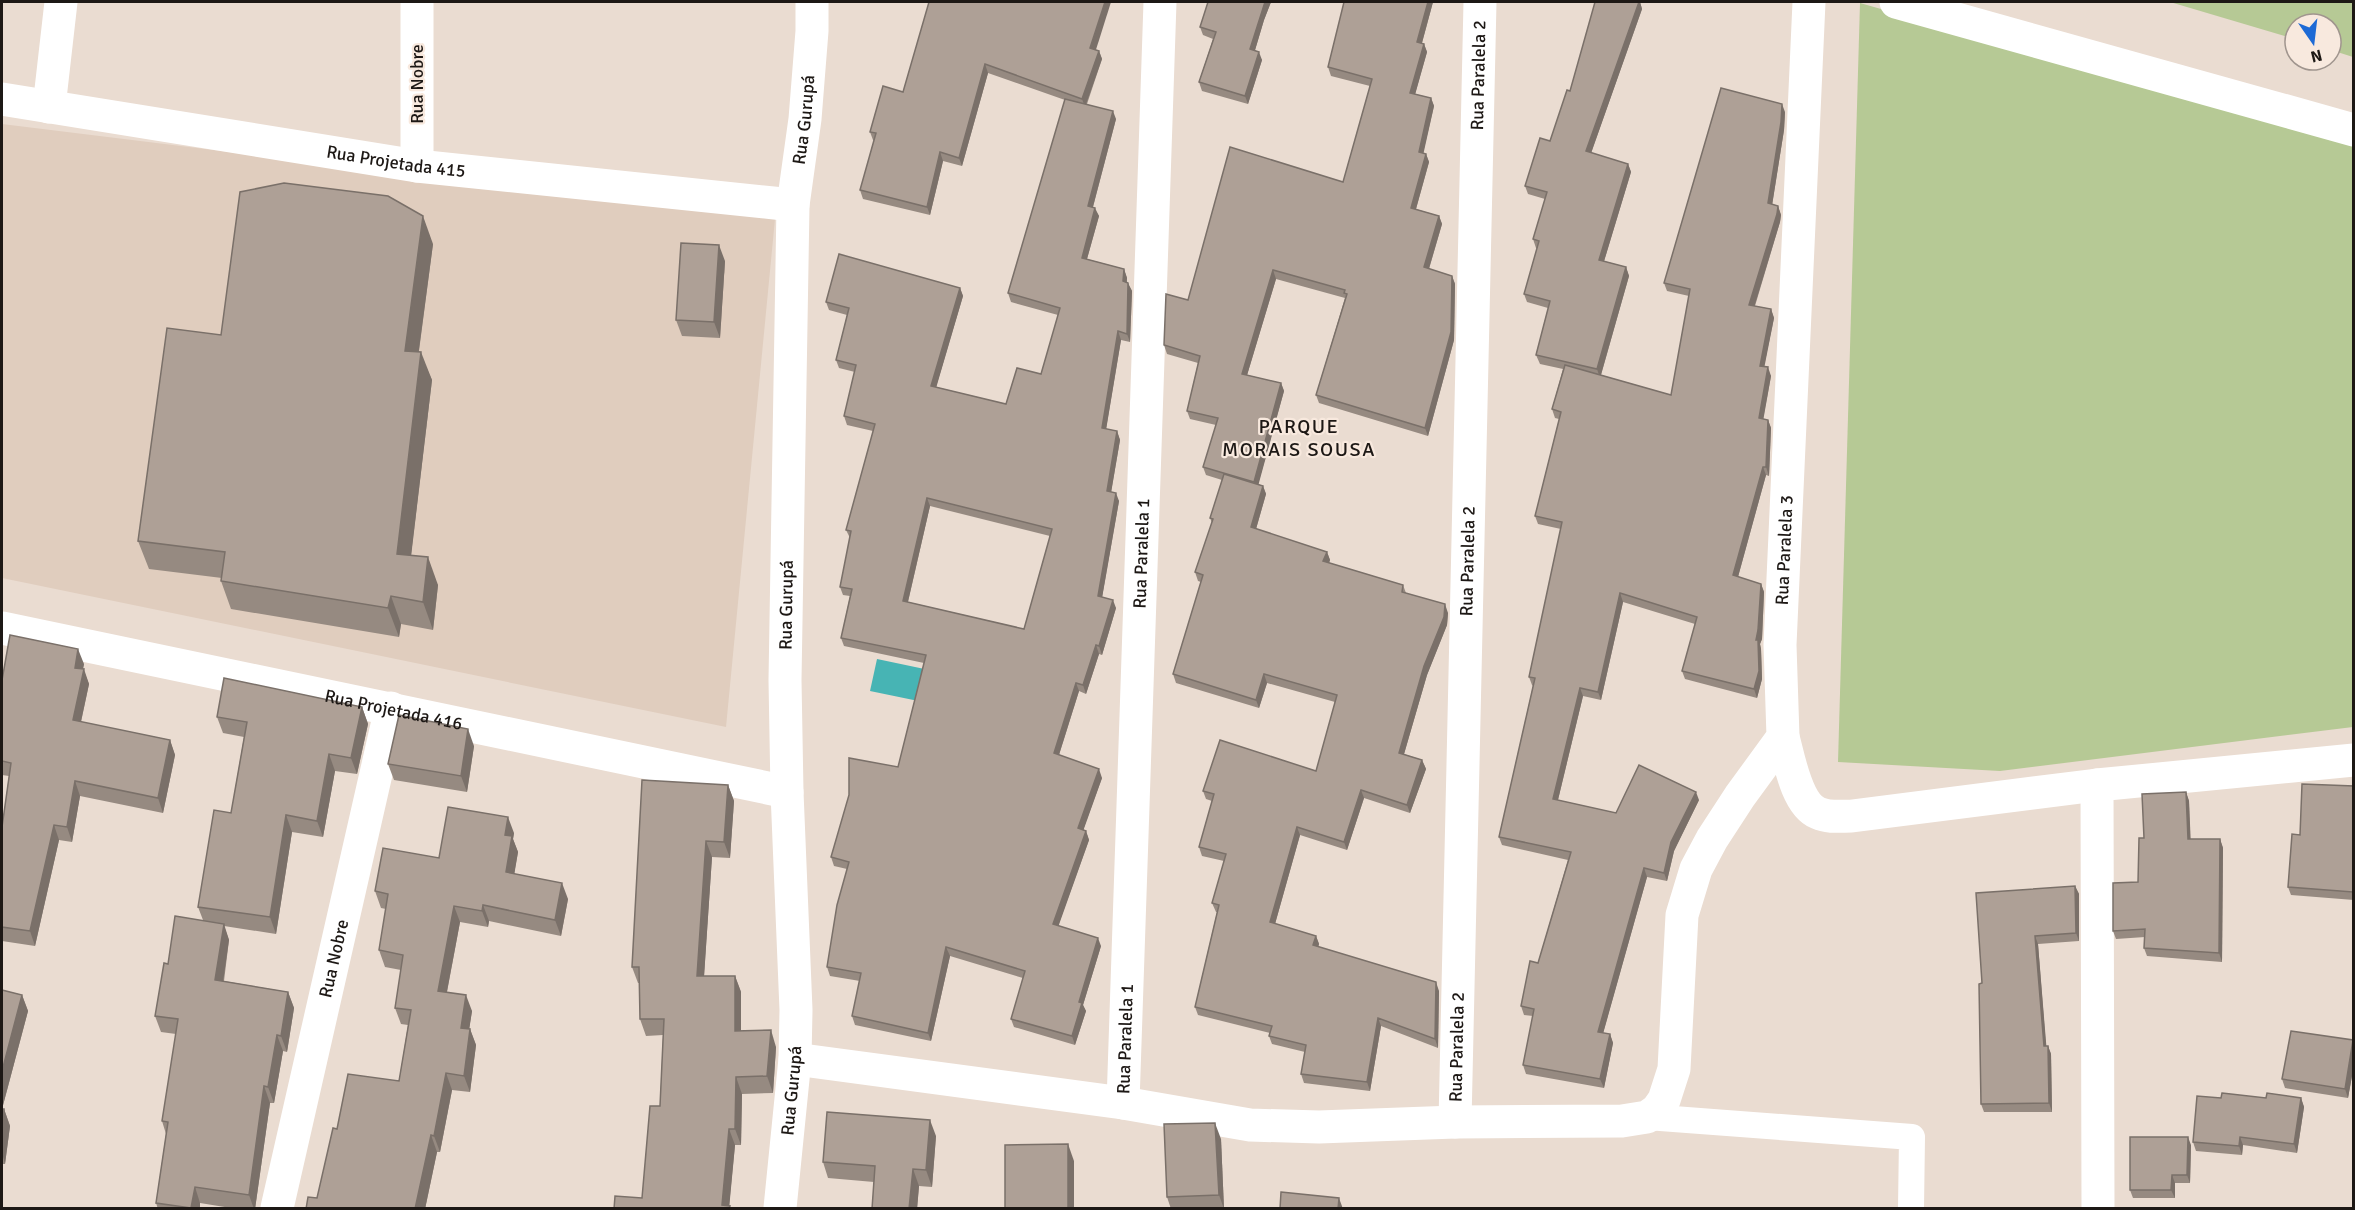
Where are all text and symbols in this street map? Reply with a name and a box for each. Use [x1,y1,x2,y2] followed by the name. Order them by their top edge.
[2283,12,2343,72] north arrow
[1466,20,1491,131] street label: Rua Paralela 2
[406,44,428,124] street label: Rua Nobre
[2309,45,2324,67] text: N
[788,74,819,166] street label: Rua Gurupá
[325,141,467,182] street label: Rua Projetada 415
[1222,414,1376,462] district label: PARQUE MORAIS SOUSA
[1771,494,1798,606] street label: Rua Paralela 3
[1129,498,1154,609] street label: Rua Paralela 1
[1455,506,1480,617] street label: Rua Paralela 2
[775,560,798,650] street label: Rua Gurupá
[323,685,464,735] street label: Rua Projetada 416
[314,917,354,1000] street label: Rua Nobre
[1112,984,1138,1095] street label: Rua Paralela 1
[1444,992,1469,1102] street label: Rua Paralela 2
[776,1046,806,1136] street label: Rua Gurupá

